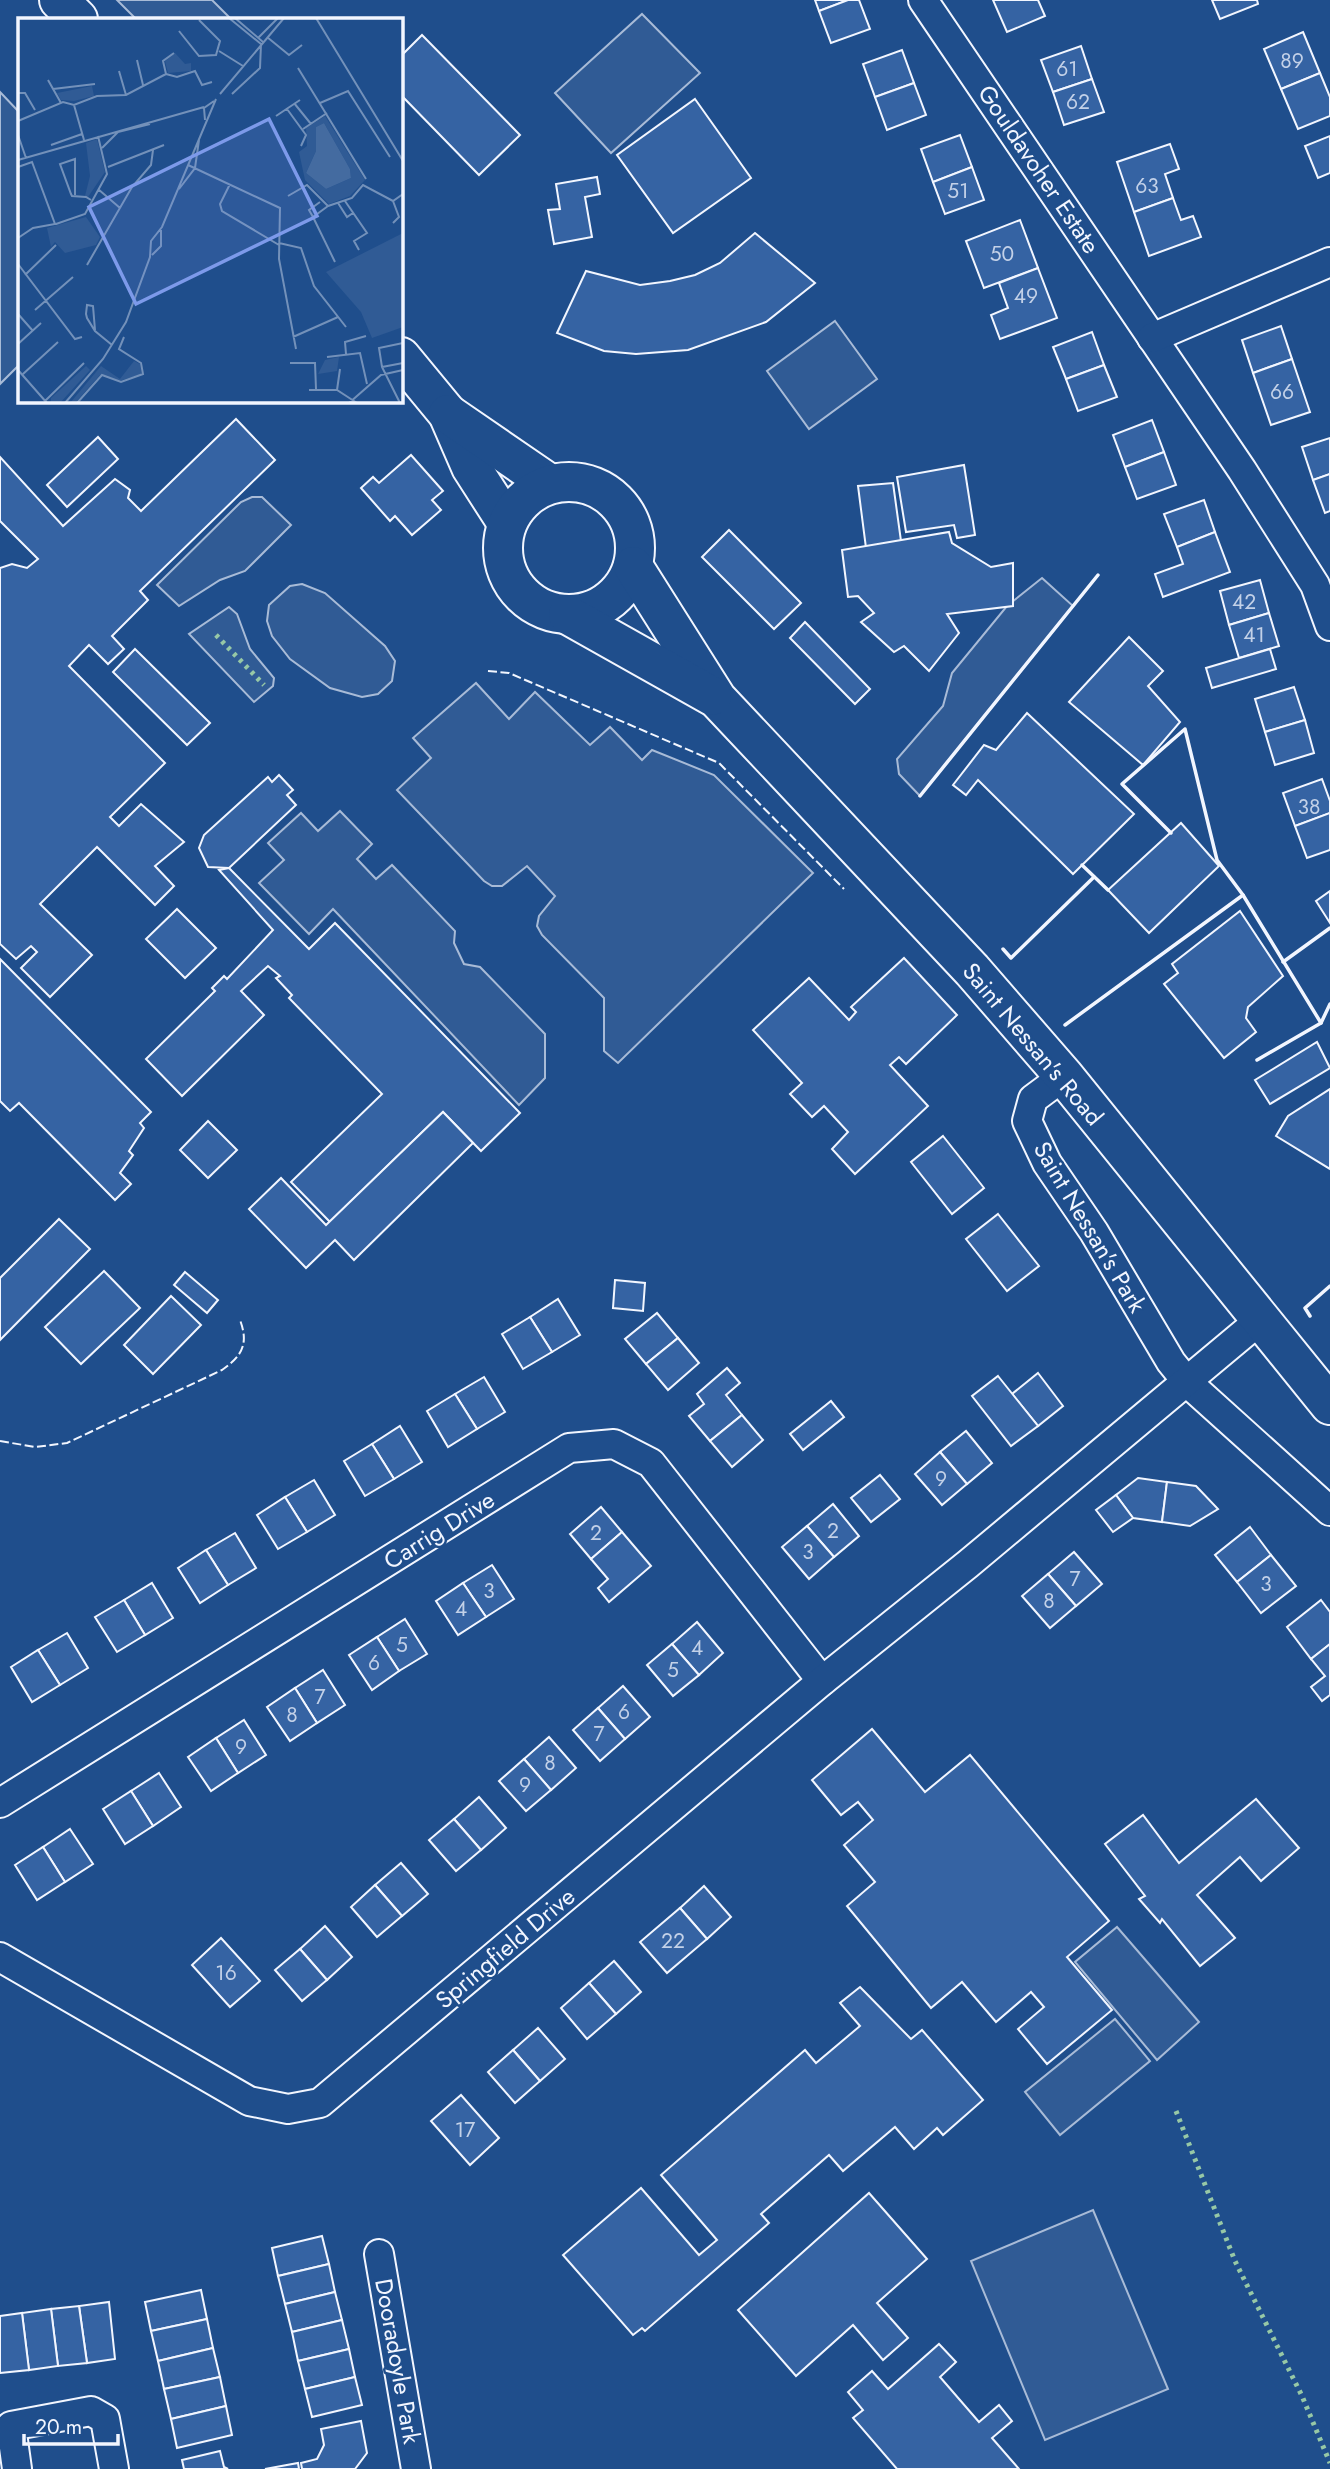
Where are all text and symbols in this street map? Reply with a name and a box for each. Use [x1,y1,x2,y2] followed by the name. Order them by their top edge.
[18,18,402,402] inset map
[1280,46,1304,76] house number: 89
[1056,54,1078,84] house number: 61
[969,78,1109,260] street label: Gouldavoher Estate
[1066,87,1090,117] house number: 62
[1135,171,1159,201] house number: 63
[947,176,969,206] house number: 51
[990,239,1014,269] house number: 50
[1014,281,1038,311] house number: 49
[1270,377,1294,407] house number: 66
[1232,587,1256,617] house number: 42
[1243,620,1265,650] house number: 41
[1298,792,1320,822] house number: 38
[954,955,1112,1133] street label: Saint Nessan's Road
[1025,1135,1155,1320] street label: Saint Nessan's Park
[935,1464,947,1494] house number: 9
[377,1482,501,1578] street label: Carrig Drive
[827,1516,839,1546] house number: 2
[590,1518,602,1548] house number: 2
[802,1537,814,1567] house number: 3
[1069,1564,1081,1594] house number: 7
[1260,1569,1272,1599] house number: 3
[483,1576,495,1606] house number: 3
[1043,1586,1055,1616] house number: 8
[455,1594,467,1624] house number: 4
[396,1630,408,1660] house number: 5
[691,1633,703,1663] house number: 4
[368,1648,380,1678] house number: 6
[667,1655,679,1685] house number: 5
[314,1682,326,1712] house number: 7
[618,1697,630,1727] house number: 6
[286,1700,298,1730] house number: 8
[593,1719,605,1749] house number: 7
[235,1732,247,1762] house number: 9
[544,1748,556,1778] house number: 8
[519,1770,531,1800] house number: 9
[428,1879,582,2017] street label: Springfield Drive
[661,1926,685,1956] house number: 22
[215,1958,237,1988] house number: 16
[455,2115,475,2145] house number: 17
[366,2276,430,2447] street label: Dooradoyle Park
[24,2402,119,2446] scale bar
[35,2412,82,2442] text: 20 m

